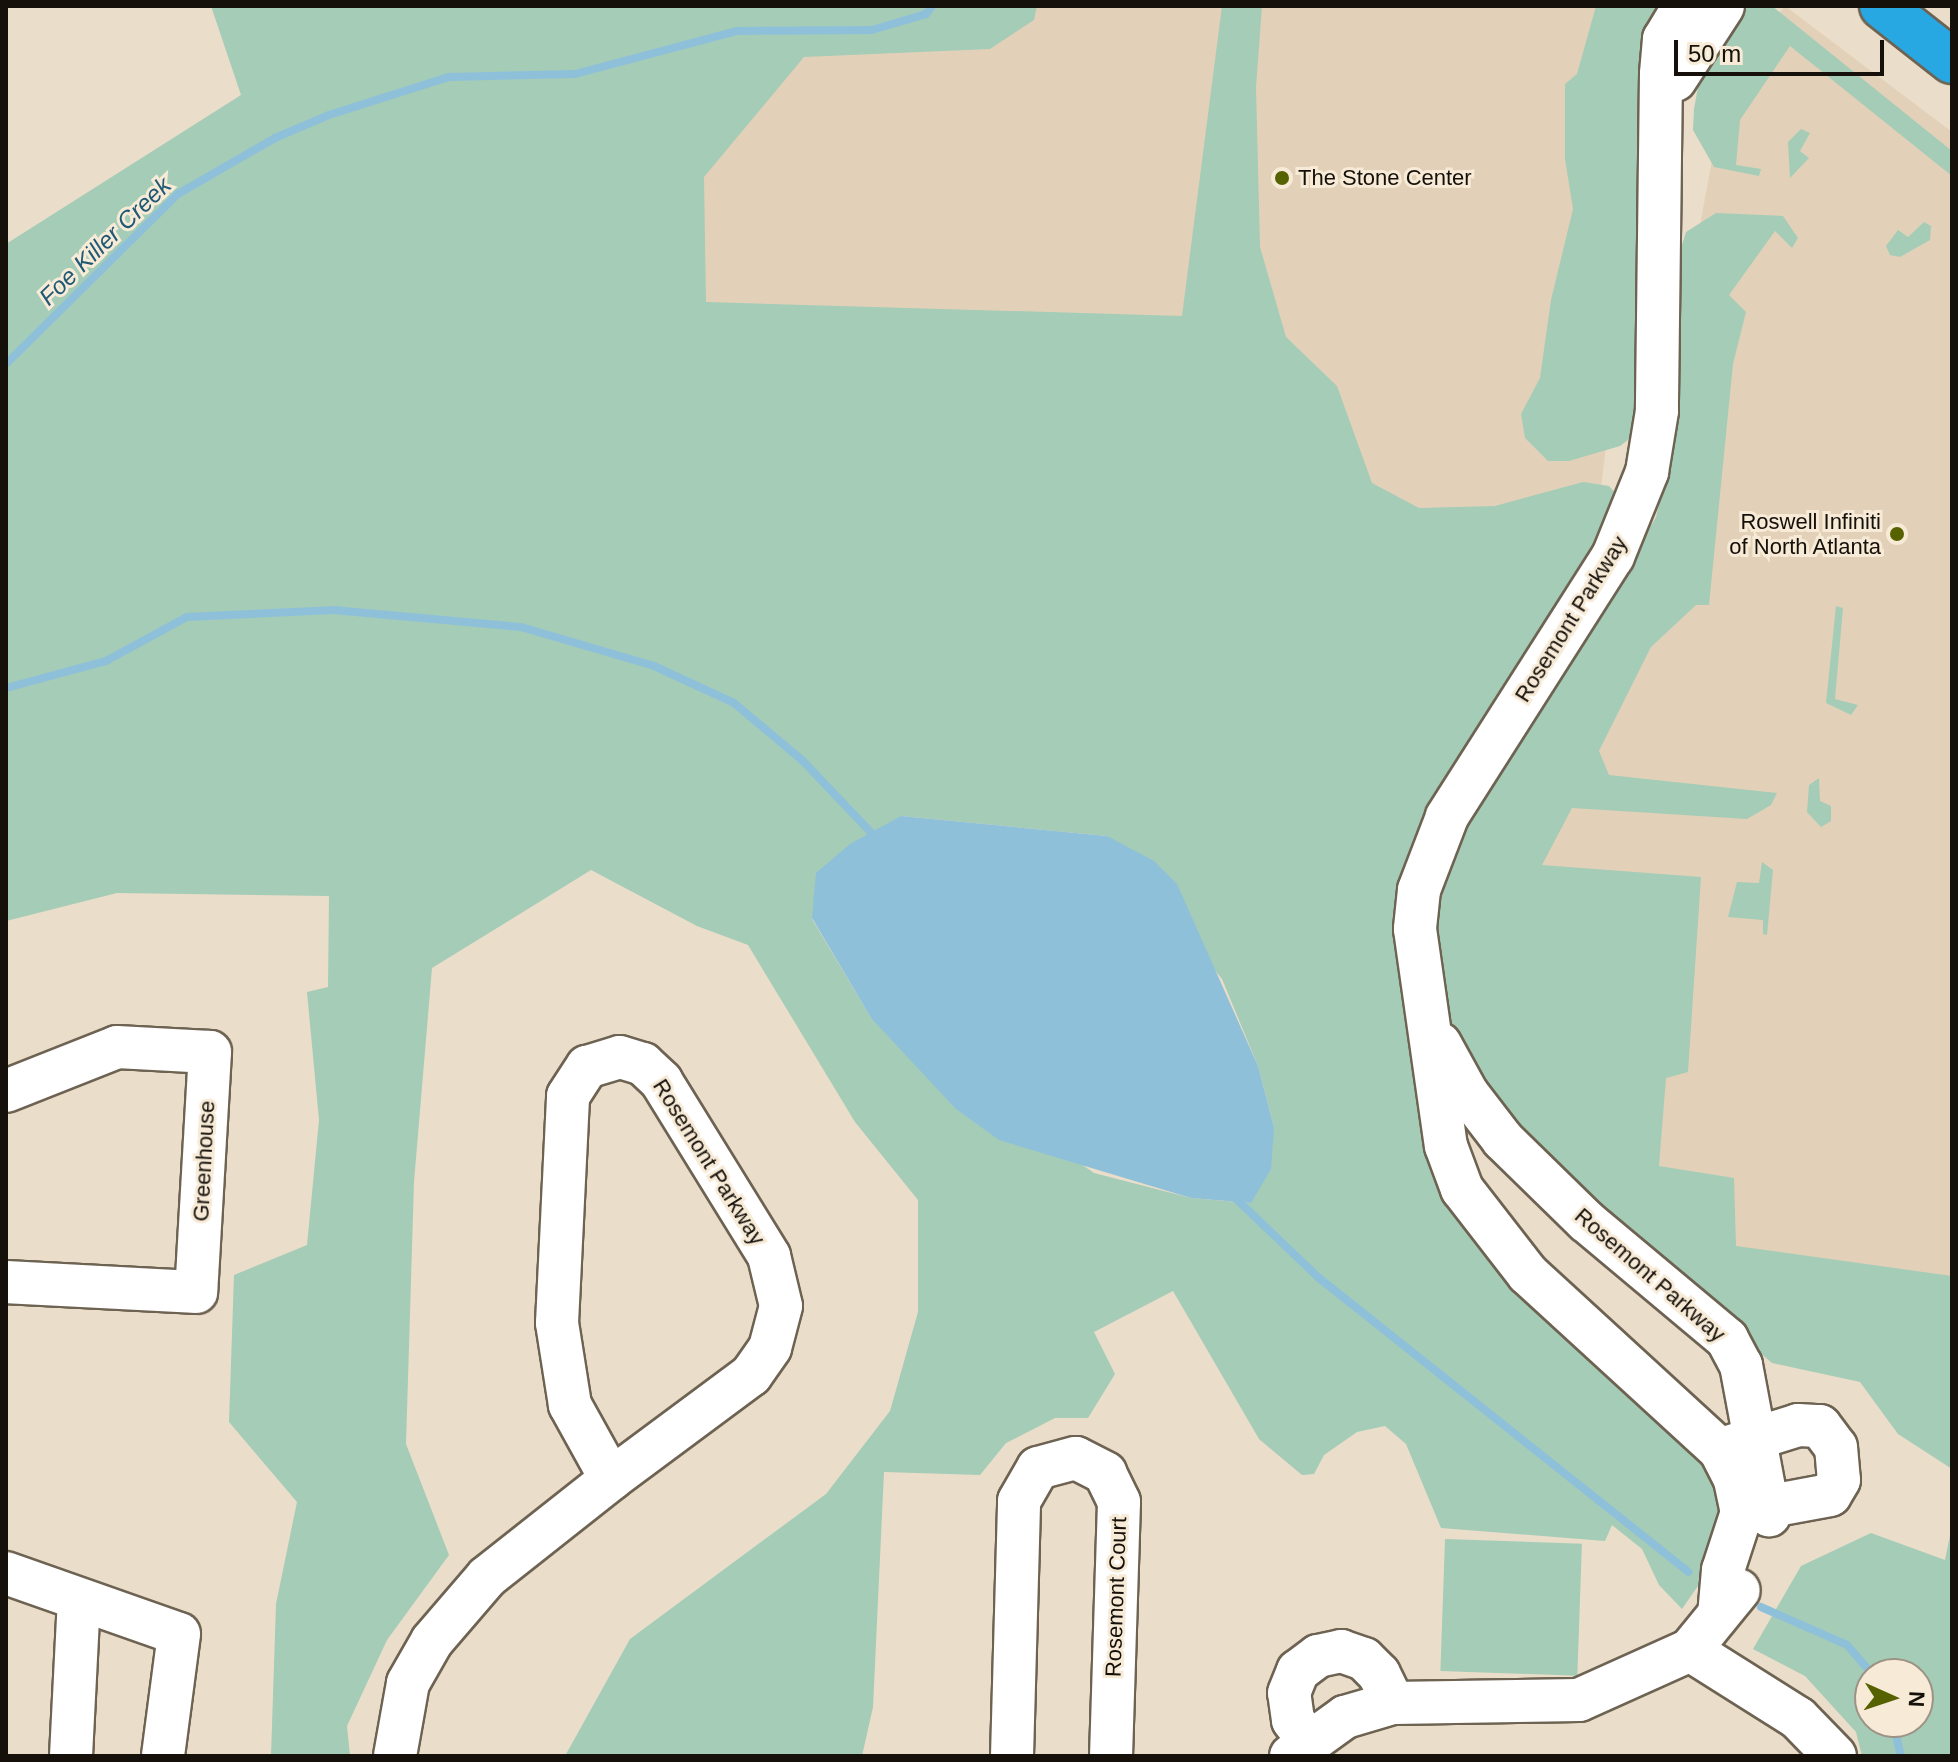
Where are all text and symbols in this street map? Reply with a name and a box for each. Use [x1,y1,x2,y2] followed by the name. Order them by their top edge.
[1678,24,1888,74] scale bar
[1688,40,1741,67] text: 50 m
[1298,165,1472,191] place label: The Stone Center
[1273,169,1291,187] marker: The Stone Center
[33,171,177,311] water label: Foe Killer Creek
[1728,508,1881,560] place label: Roswell Infiniti of North Atlanta
[1888,525,1906,543] marker: Roswell Infiniti of North Atlanta
[1509,531,1633,707] street label: Rosemont Parkway
[647,1074,771,1250] street label: Rosemont Parkway
[188,1100,220,1222] street label: Greenhouse
[1569,1202,1731,1348] street label: Rosemont Parkway
[1100,1516,1132,1678] street label: Rosemont Court
[1854,1658,1934,1738] north arrow
[1904,1691,1929,1708] text: N

